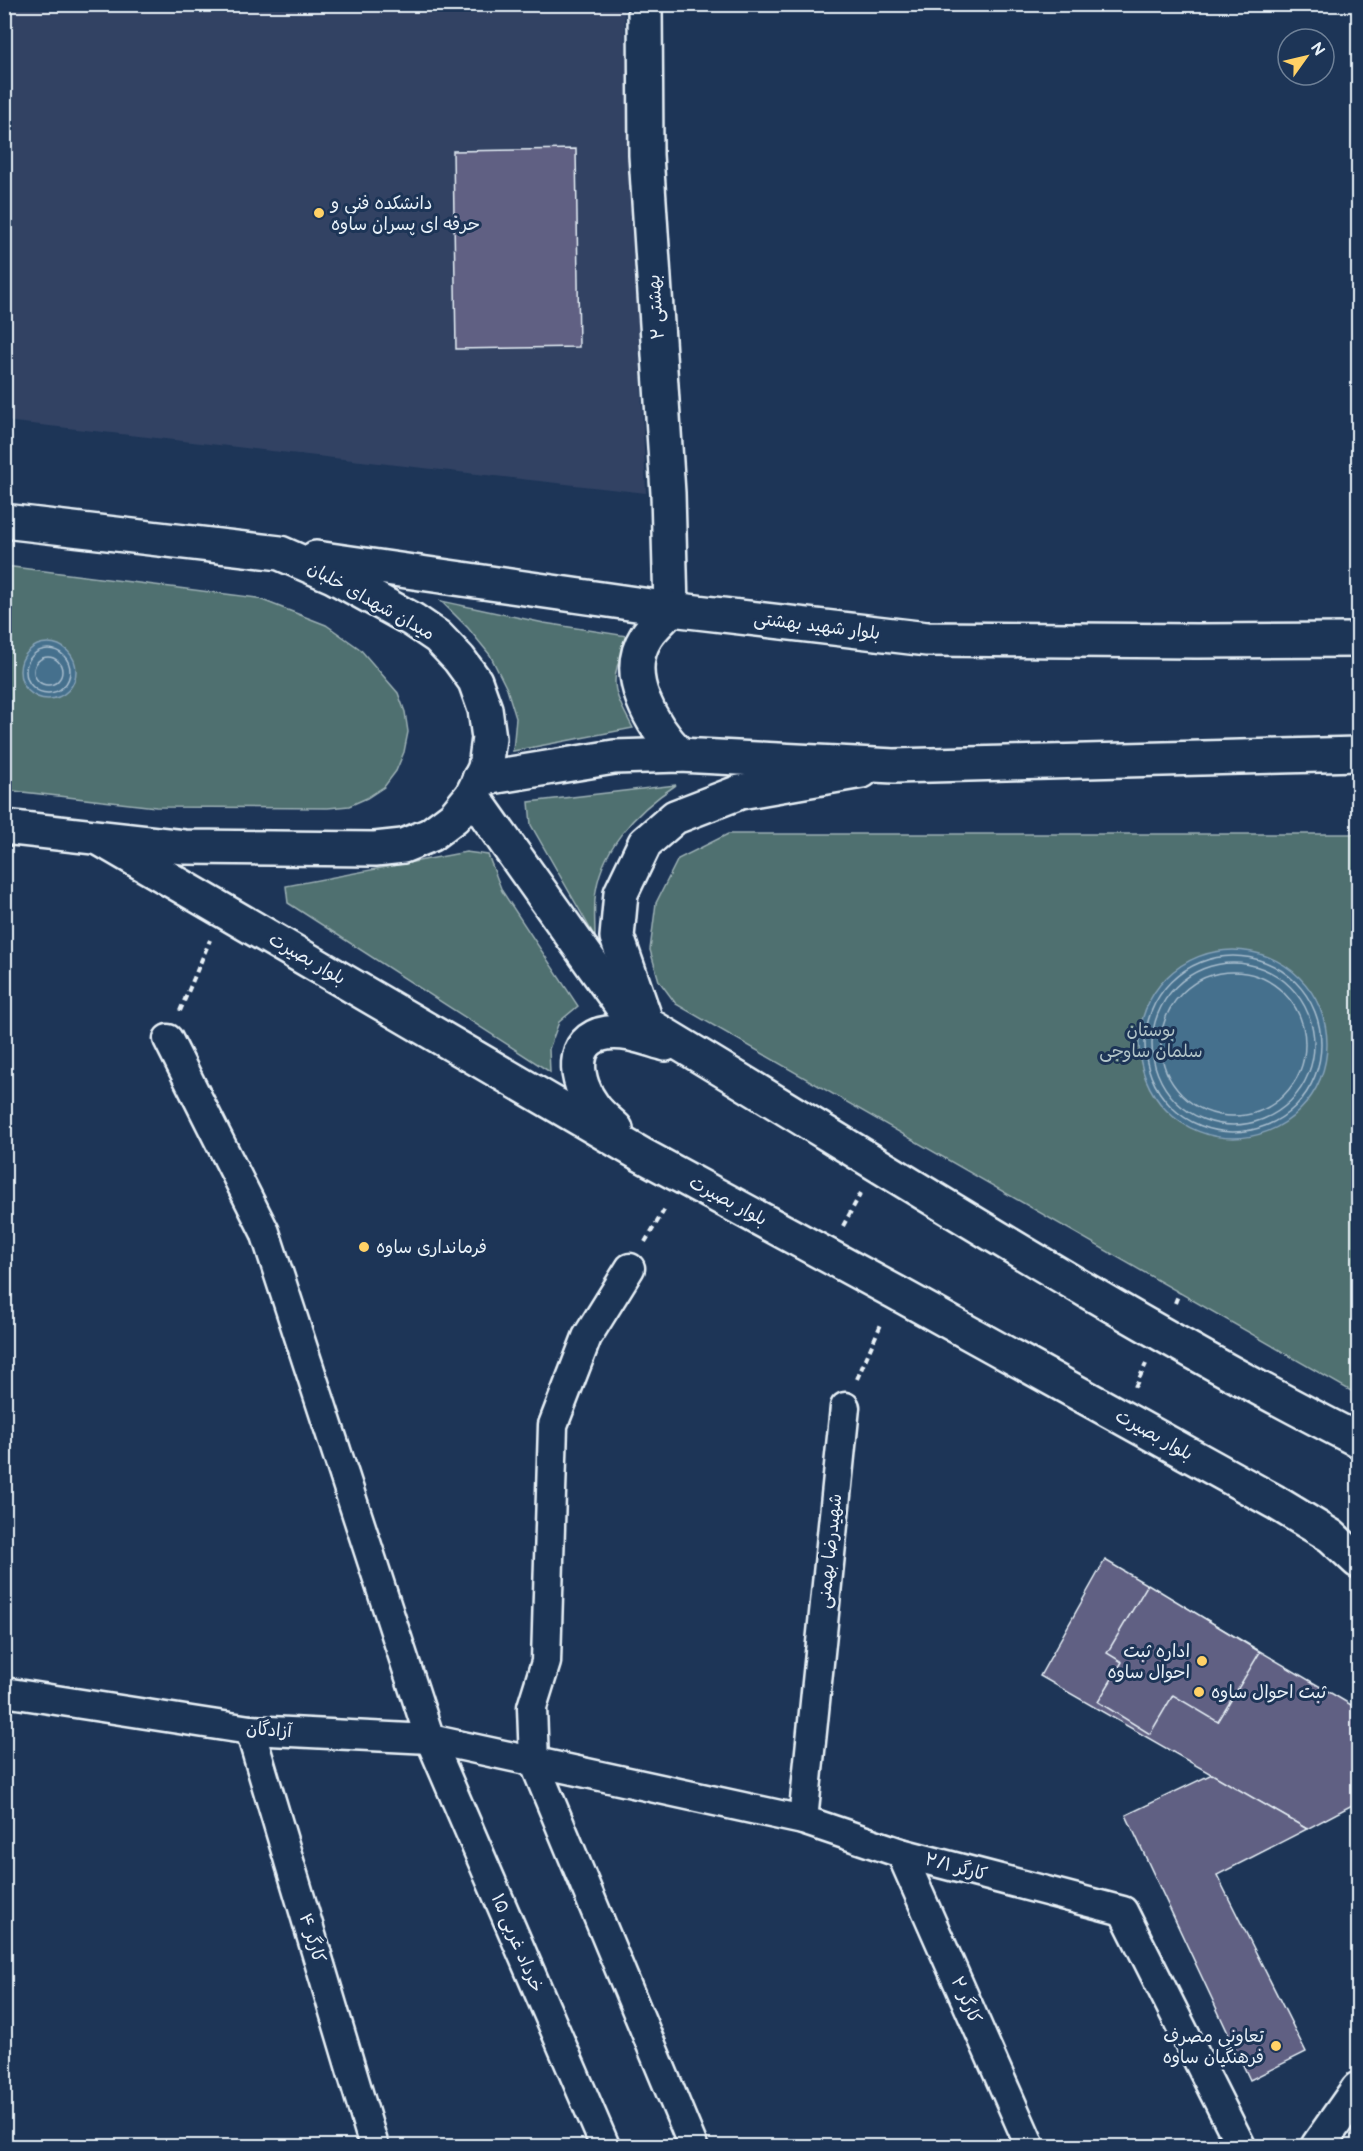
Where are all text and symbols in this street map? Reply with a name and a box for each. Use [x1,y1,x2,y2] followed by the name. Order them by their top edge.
[1276,27,1336,87] north arrow
[1306,39,1328,60] text: N
[329,193,480,236] place label: دانشکده فنی و حرفه ای پسران ساوه
[312,206,326,220] marker: دانشکده فنی و حرفه ای پسران ساوه
[643,274,669,340] street label: بهشتی ۲
[304,557,438,645] street label: میدان شهدای خلبان
[753,608,881,644] street label: بلوار شهید بهشتی
[265,929,349,989] street label: بلوار بصیرت
[1099,1020,1203,1062] park label: بوستان سلمان ساوجی
[685,1172,771,1230] street label: بلوار بصیرت
[376,1237,487,1258] place label: فرمانداری ساوه
[357,1240,371,1254] marker: فرمانداری ساوه
[1112,1405,1196,1465] street label: بلوار بصیرت
[814,1492,846,1610] street label: شهیدرضا بهمنی
[1107,1641,1190,1683] place label: اداره ثبت احوال ساوه
[1195,1654,1209,1668] marker: اداره ثبت احوال ساوه
[1211,1682,1327,1703] place label: ثبت احوال ساوه
[1192,1685,1206,1699] marker: ثبت احوال ساوه
[245,1718,294,1742] street label: آزادگان
[922,1849,990,1885] street label: کارگر ۲/۱
[487,1890,547,1996] street label: ۱۵ خرداد غربی
[295,1911,330,1966] street label: کارگر ۴
[946,1973,986,2027] street label: کارگر ۲
[1163,2026,1265,2068] place label: تعاونی مصرف فرهنگیان ساوه
[1269,2039,1283,2053] marker: تعاونی مصرف فرهنگیان ساوه

